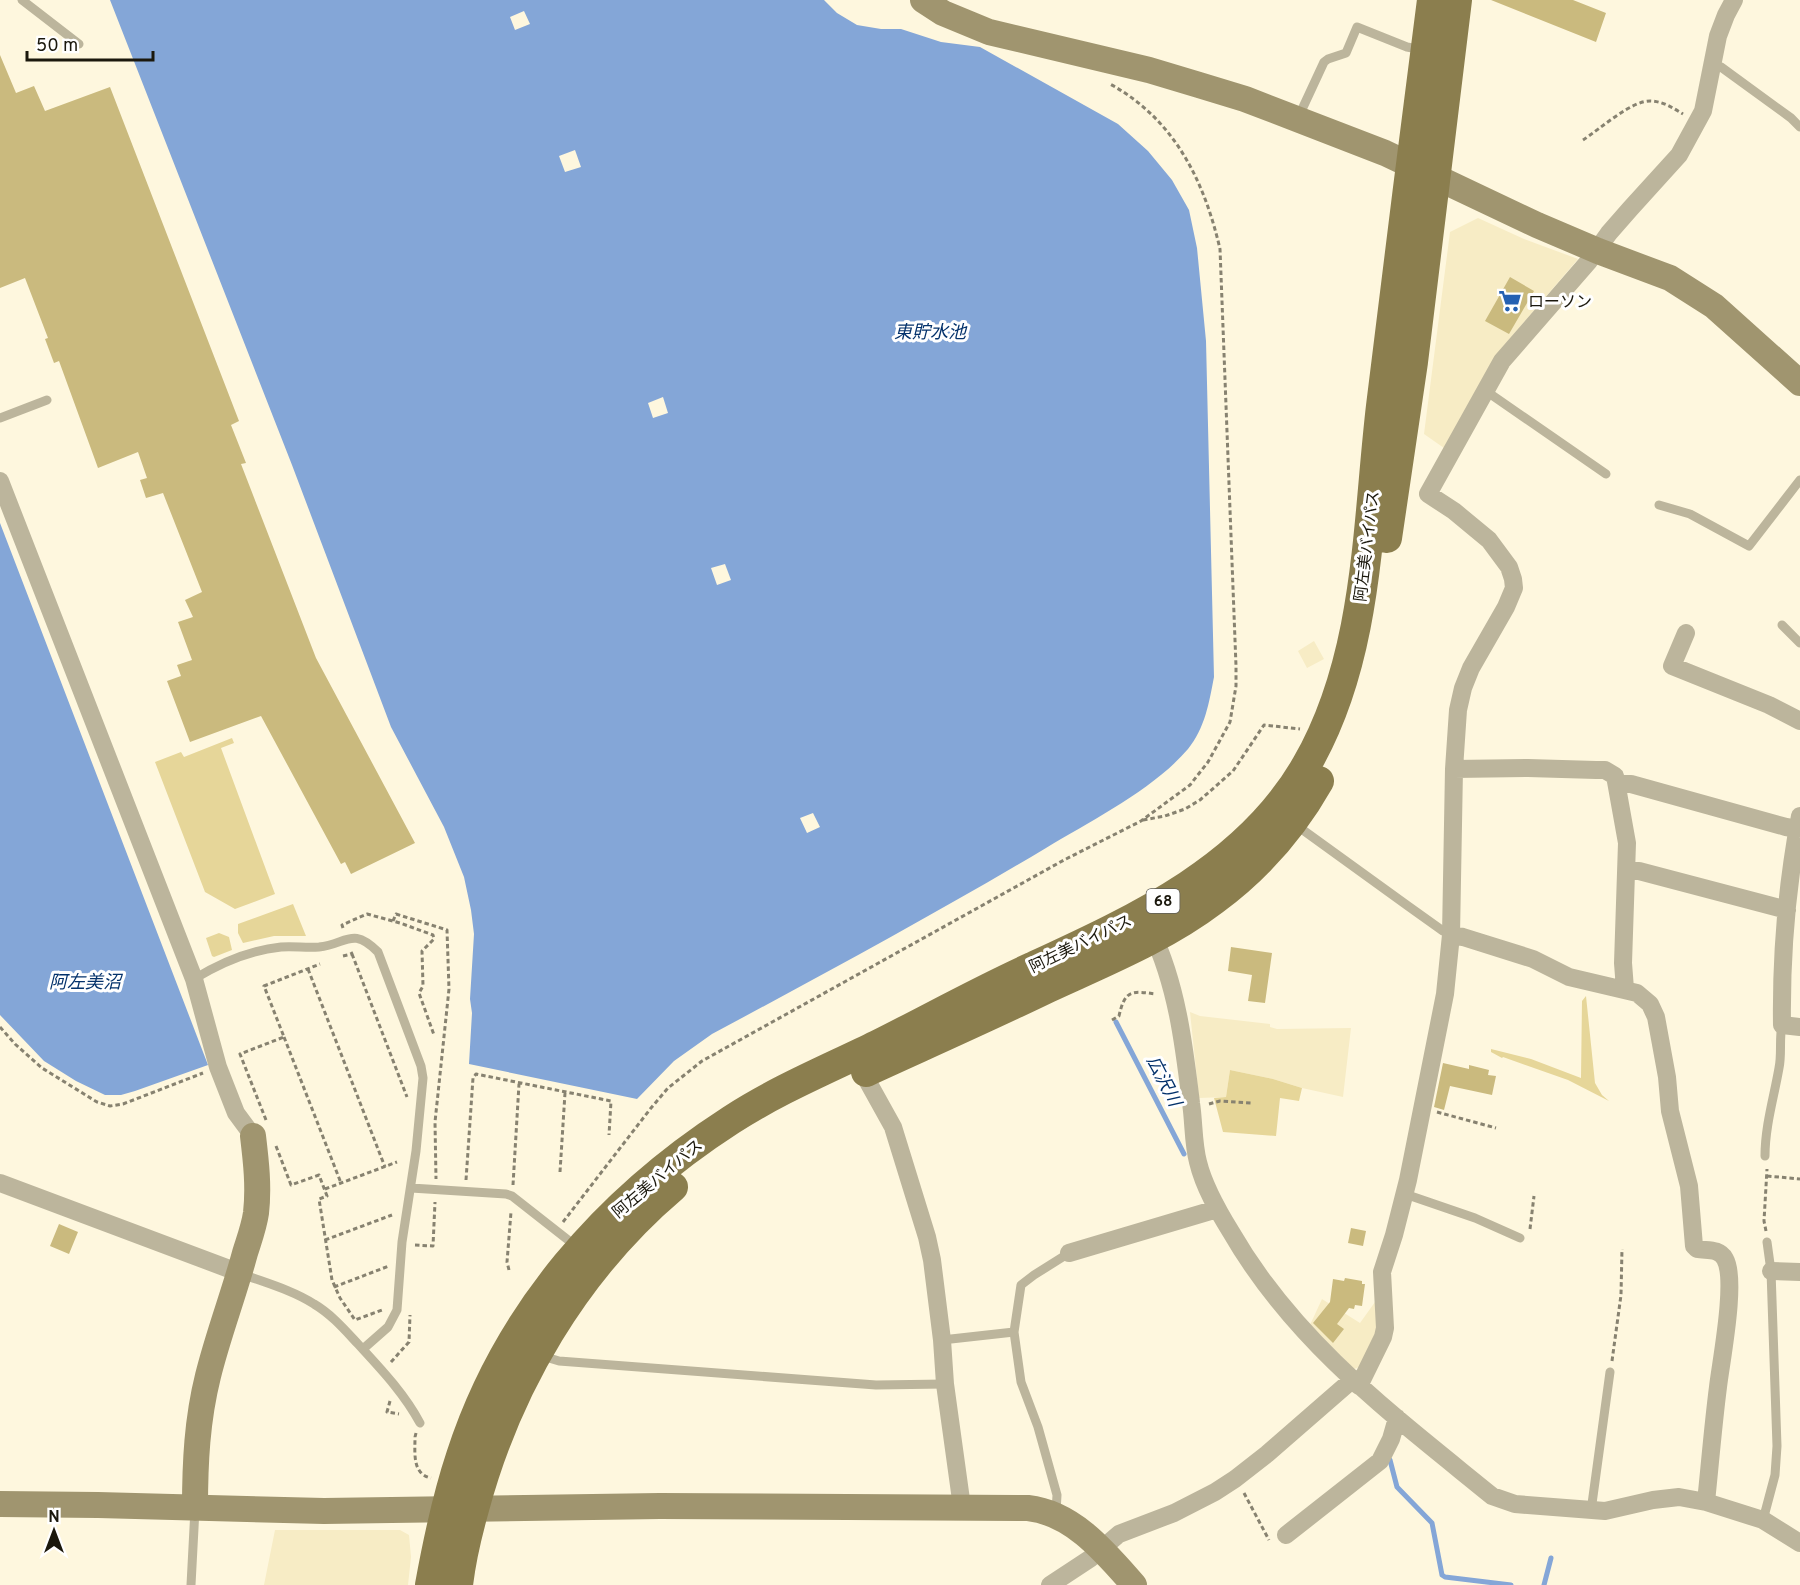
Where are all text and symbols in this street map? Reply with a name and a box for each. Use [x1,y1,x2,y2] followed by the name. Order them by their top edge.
[27,24,153,62] scale bar
[36,35,78,58] text: 50 m
[1497,288,1523,314] supermarket icon: ローソン
[1528,293,1592,313] place label: ローソン
[894,322,968,345] water label: 東貯水池
[1351,490,1385,603] street label: 阿左美バイパス
[1146,889,1180,913] road number: 68
[1026,911,1135,978] street label: 阿左美バイパス
[49,972,124,995] water label: 阿左美沼
[1140,1052,1186,1113] water label: 広沢川
[609,1136,707,1223] street label: 阿左美バイパス
[24,1501,84,1561] north arrow
[48,1508,60,1528] text: N

